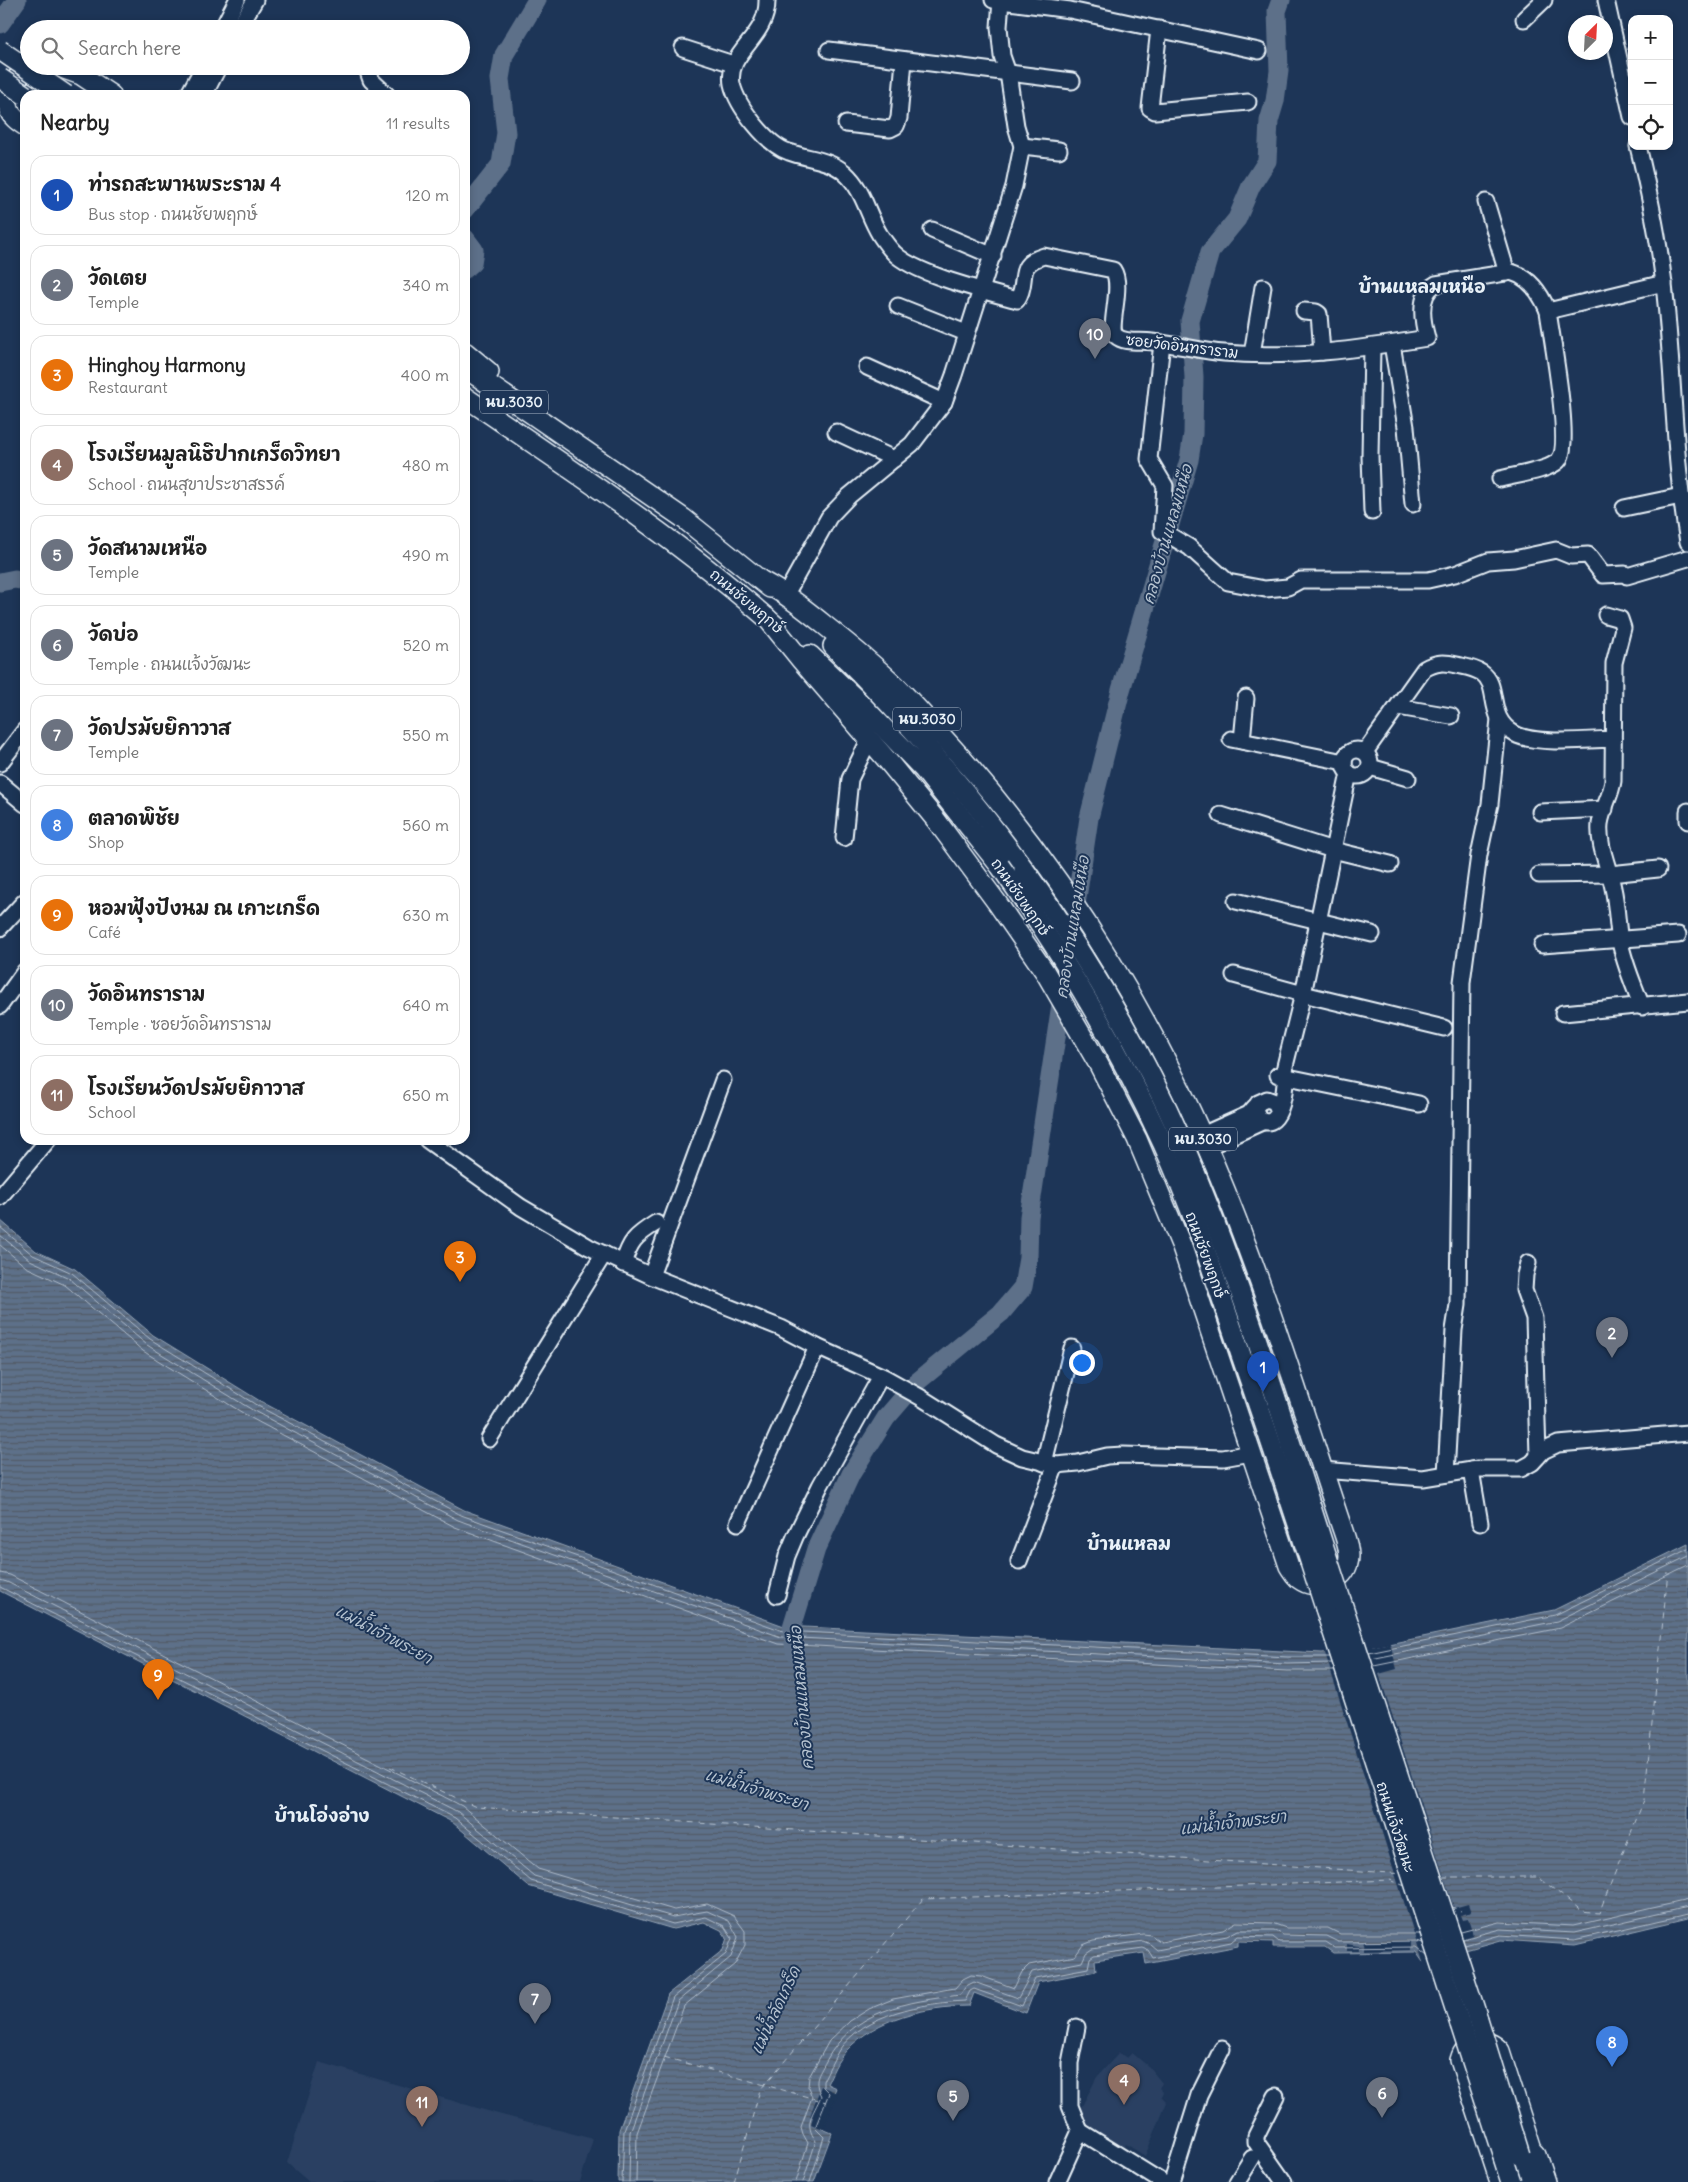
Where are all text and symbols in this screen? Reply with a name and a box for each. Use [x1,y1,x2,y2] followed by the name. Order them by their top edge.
[1568,15,1613,60] north arrow
[1628,15,1673,150] map controls
[1628,15,1673,60] button: +
[20,20,470,75] search box
[38,34,66,62] icon: search
[78,36,181,60] text: Search here
[1628,60,1673,105] button: −
[1628,105,1673,150] button: locate
[40,109,110,136] text: Nearby
[386,113,450,133] text: 11 results
[88,172,281,196] text: ท่ารถสะพานพระราม 4
[54,185,60,205] text: 1
[406,185,449,205] text: 120 m
[88,204,257,224] text: Bus stop · ถนนชัยพฤกษ์
[88,266,147,290] text: วัดเตย
[53,275,61,295] text: 2
[402,275,449,295] text: 340 m
[1358,275,1486,298] district label: บ้านแหลมเหนือ
[88,292,139,312] text: Temple
[1079,318,1111,359] pin: 10
[1124,330,1240,362] street label: ซอยวัดอินทราราม
[88,353,246,377] text: Hinghoy Harmony
[52,365,62,385] text: 3
[401,365,449,385] text: 400 m
[88,377,168,397] text: Restaurant
[480,391,548,414] road number: นบ.3030
[88,442,340,466] text: โรงเรียนมูลนิธิปากเกร็ดวิทยา
[52,455,62,475] text: 4
[402,455,449,475] text: 480 m
[1137,460,1197,606] water label: คลองบ้านแหลมเหนือ
[88,474,285,494] text: School · ถนนสุขาประชาสรรค์
[88,536,207,560] text: วัดสนามเหนือ
[52,545,62,565] text: 5
[402,545,449,565] text: 490 m
[88,562,139,582] text: Temple
[706,565,788,639] street label: ถนนชัยพฤกษ์
[88,622,139,646] text: วัดบ่อ
[52,635,62,655] text: 6
[403,635,449,655] text: 520 m
[88,654,251,674] text: Temple · ถนนแจ้งวัฒนะ
[893,708,961,731] road number: นบ.3030
[88,716,230,740] text: วัดปรมัยยิกาวาส
[53,725,61,745] text: 7
[402,725,449,745] text: 550 m
[88,742,139,762] text: Temple
[88,806,180,830] text: ตลาดพิชัย
[52,815,62,835] text: 8
[402,815,449,835] text: 560 m
[88,832,124,852] text: Shop
[1051,853,1093,1000] water label: คลองบ้านแหลมเหนือ
[986,854,1055,941] street label: ถนนชัยพฤกษ์
[88,896,320,920] text: หอมฟุ้งปังนม ณ เกาะเกร็ด
[52,905,62,925] text: 9
[402,905,449,925] text: 630 m
[88,922,121,942] text: Café
[88,982,205,1006] text: วัดอินทราราม
[49,995,65,1015] text: 10
[402,995,449,1015] text: 640 m
[88,1014,272,1034] text: Temple · ซอยวัดอินทราราม
[88,1076,304,1100] text: โรงเรียนวัดปรมัยยิกาวาส
[51,1085,63,1105] text: 11
[402,1085,449,1105] text: 650 m
[88,1102,136,1122] text: School
[1169,1128,1237,1150] road number: นบ.3030
[1181,1209,1231,1302] street label: ถนนชัยพฤกษ์
[444,1241,476,1282] pin: 3
[1596,1317,1628,1358] pin: 2
[1069,1350,1095,1376] your location
[1247,1351,1279,1392] pin: 1
[1087,1532,1171,1555] district label: บ้านแหลม
[332,1597,439,1668] water label: แม่น้ำเจ้าพระยา
[785,1624,817,1771] water label: คลองบ้านแหลมเหนือ
[142,1659,174,1700] pin: 9
[703,1760,813,1814] water label: แม่น้ำเจ้าพระยา
[1372,1779,1420,1875] street label: ถนนแจ้งวัฒนะ
[1178,1801,1288,1838] water label: แม่น้ำเจ้าพระยา
[274,1804,370,1827] district label: บ้านโอ่งอ่าง
[742,1960,805,2057] water label: แม่น้ำลัดเกร็ด
[519,1983,551,2024] pin: 7
[1596,2026,1628,2067] pin: 8
[1108,2064,1140,2105] pin: 4
[1366,2077,1398,2118] pin: 6
[937,2080,969,2121] pin: 5
[406,2086,438,2127] pin: 11

